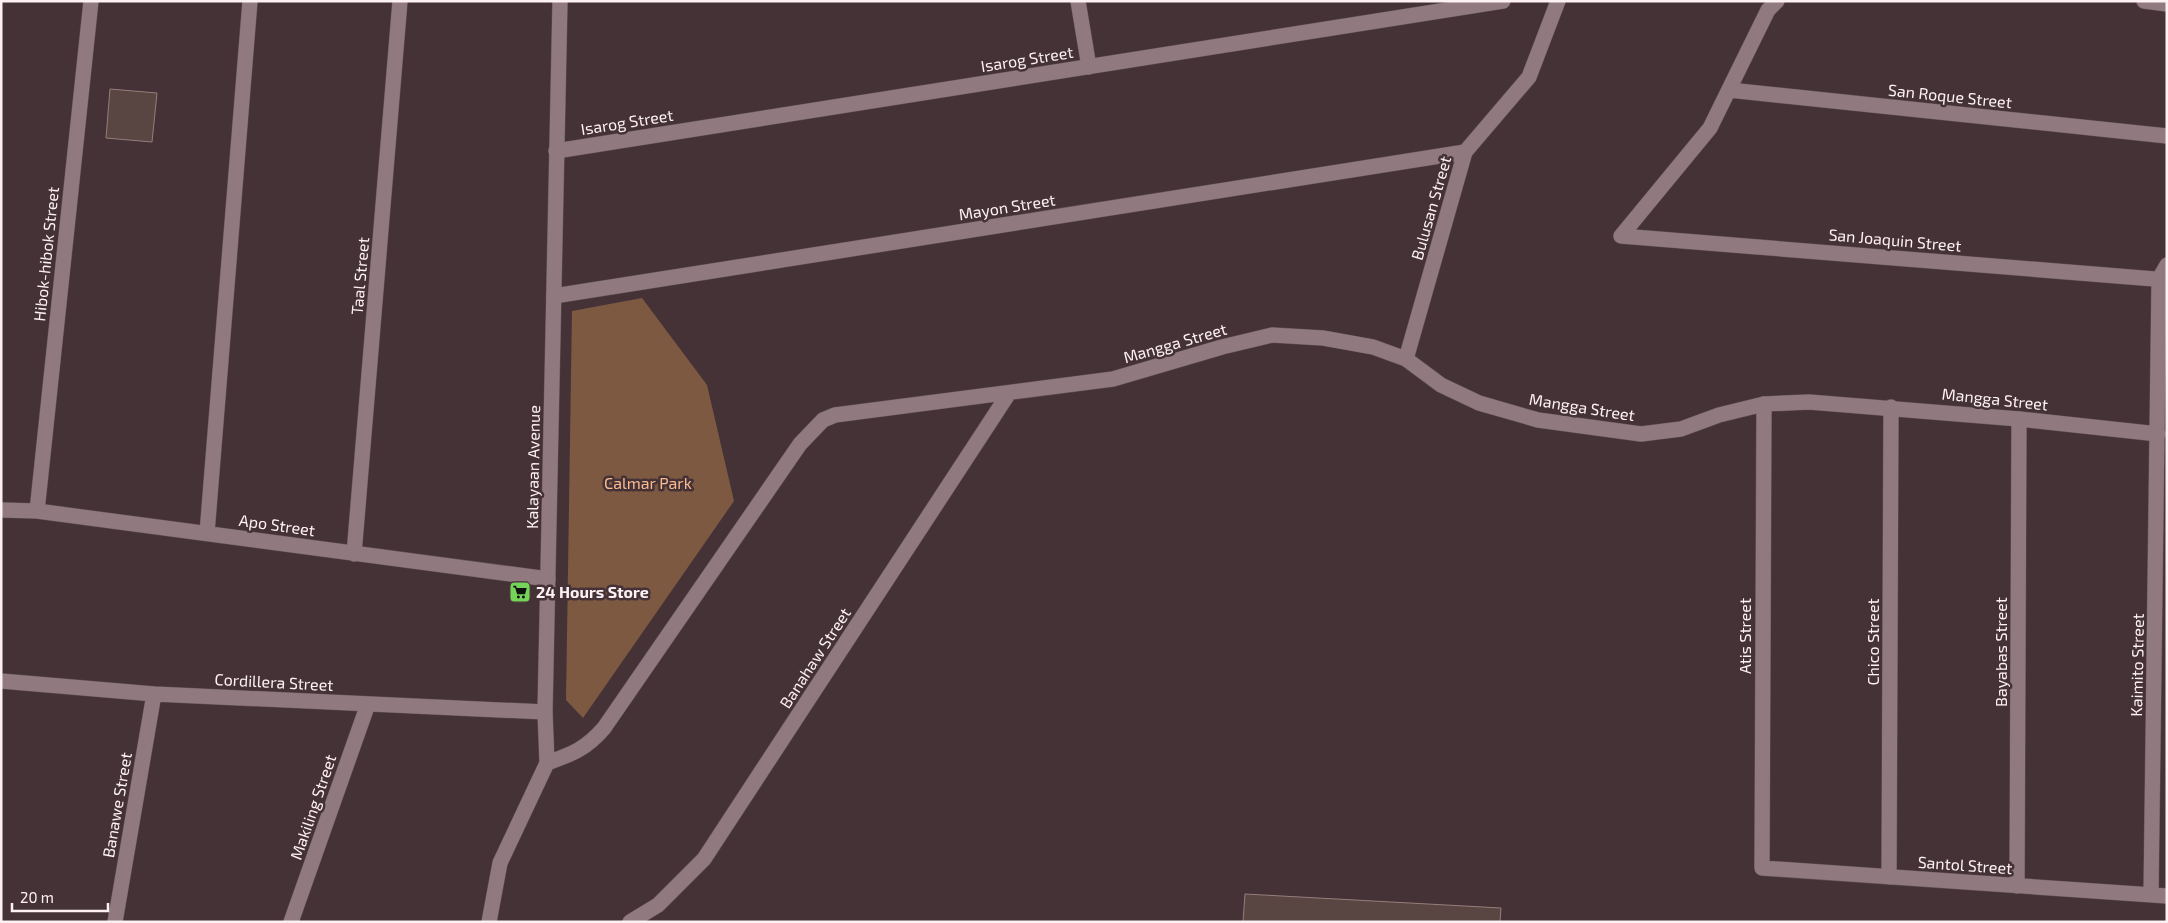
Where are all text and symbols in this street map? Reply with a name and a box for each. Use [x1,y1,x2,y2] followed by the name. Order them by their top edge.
[979,42,1075,75] street label: Isarog Street
[1887,80,2013,111] street label: San Roque Street
[579,105,675,138] street label: Isarog Street
[1407,154,1454,262] street label: Bulusan Street
[29,186,62,322] street label: Hibok-hibok Street
[957,189,1057,224] street label: Mayon Street
[1828,224,1962,255] street label: San Joaquin Street
[347,236,372,316] street label: Taal Street
[1121,319,1229,366] street label: Mangga Street
[1941,383,2049,414] street label: Mangga Street
[1528,389,1636,424] street label: Mangga Street
[522,405,543,529] street label: Kalayaan Avenue
[604,473,692,492] park label: Calmar Park
[238,510,316,539] street label: Apo Street
[508,580,532,604] supermarket icon: 24 Hours Store
[536,582,649,601] place label: 24 Hours Store
[1991,597,2010,707] street label: Bayabas Street
[1735,598,1754,674] street label: Atis Street
[1863,598,1882,686] street label: Chico Street
[775,604,854,711] street label: Banahaw Street
[2126,613,2147,717] street label: Kaimito Street
[214,669,334,694] street label: Cordillera Street
[98,751,135,859] street label: Banawe Street
[286,752,339,862] street label: Makiling Street
[1917,852,2013,877] street label: Santol Street
[12,880,109,912] scale bar
[20,888,54,906] text: 20 m

